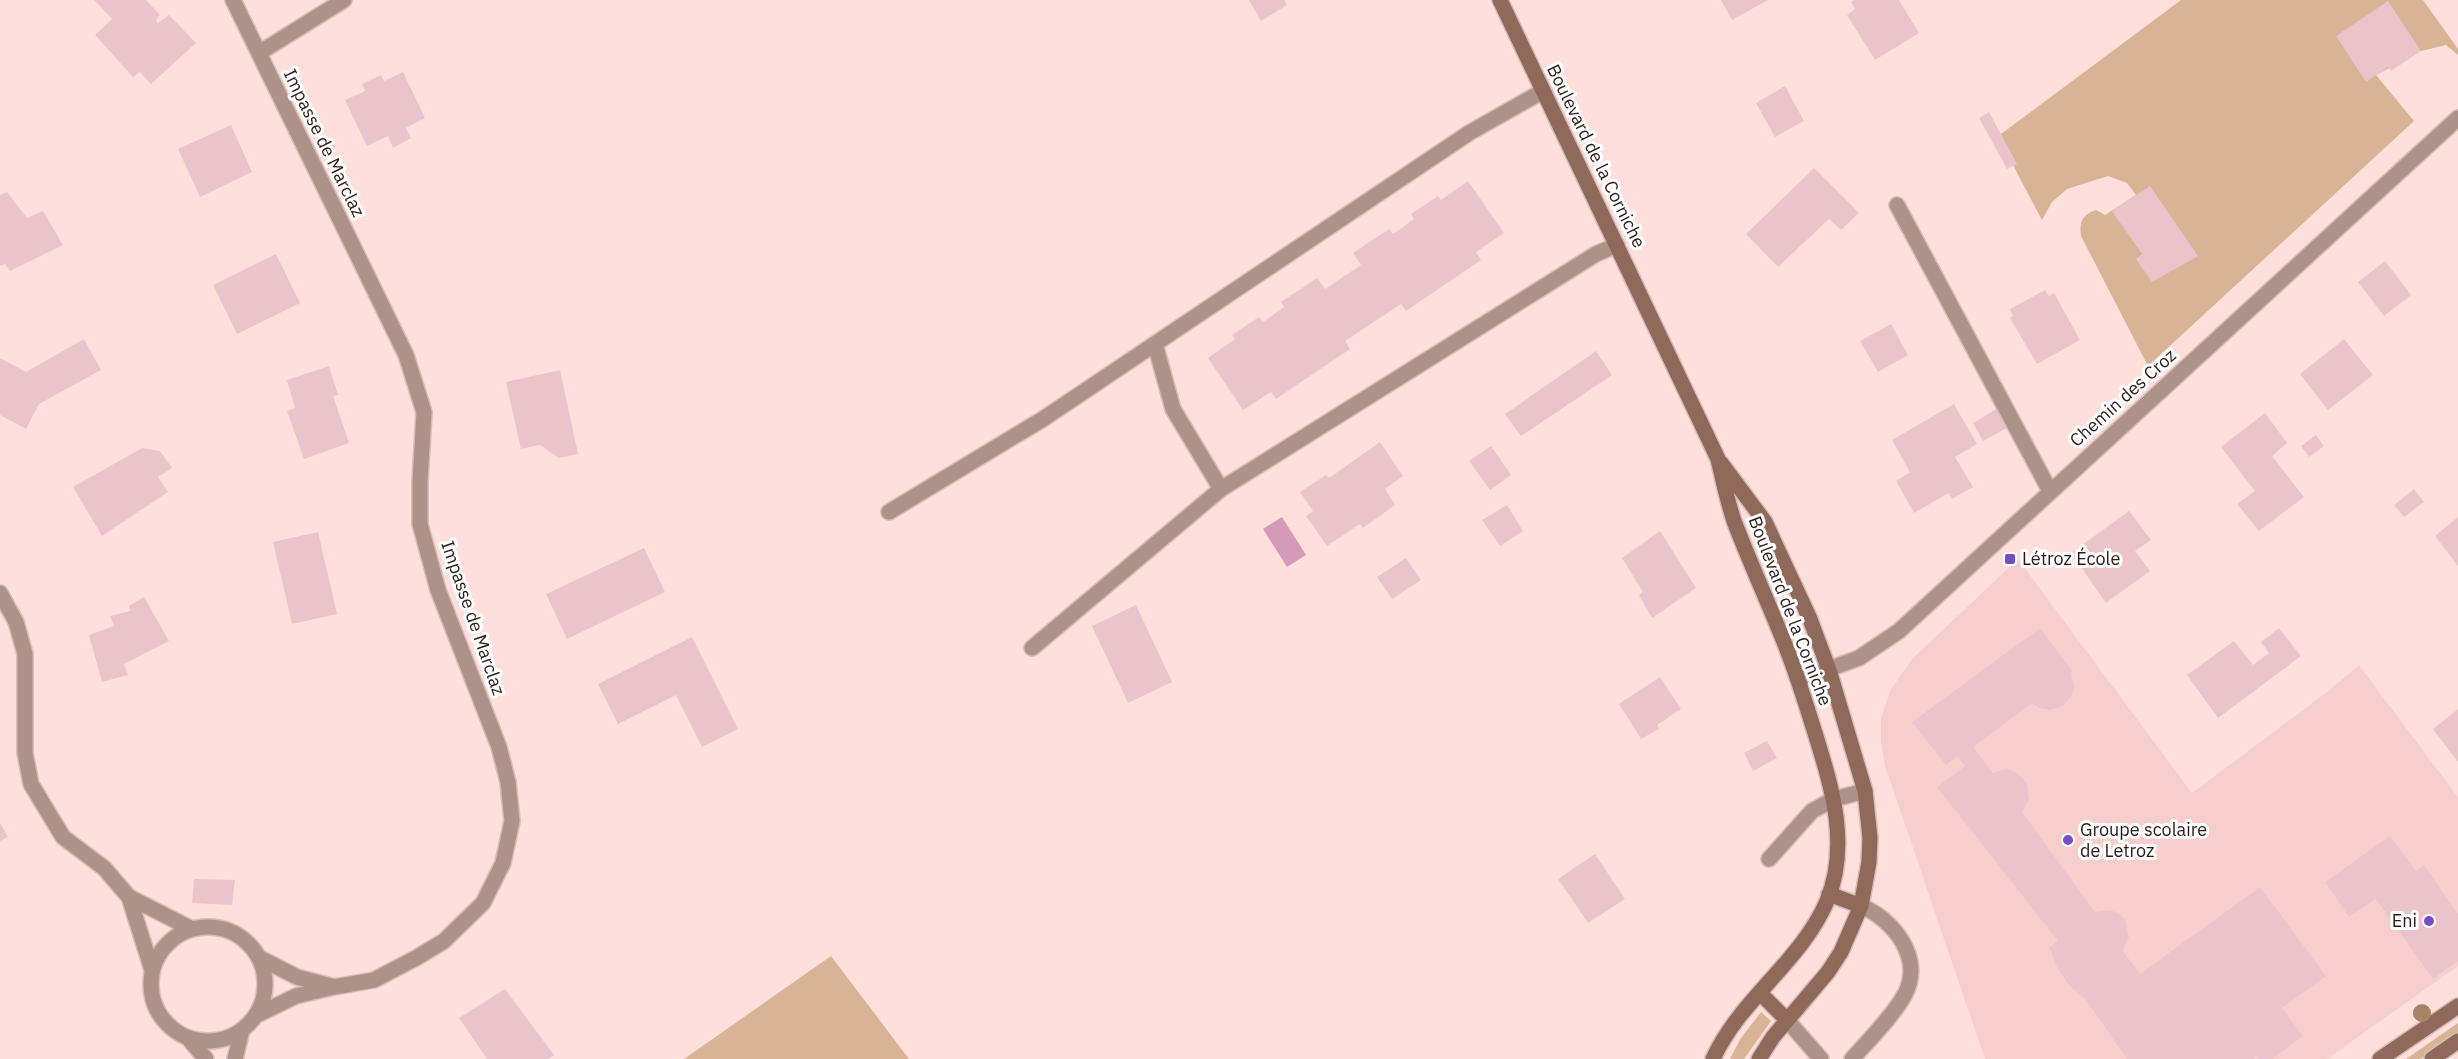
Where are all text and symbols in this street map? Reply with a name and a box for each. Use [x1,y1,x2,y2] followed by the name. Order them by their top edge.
[1542,60,1651,251] street label: Boulevard de la Corniche
[279,65,370,221] street label: Impasse de Marclaz
[2065,344,2181,451] street label: Chemin des Croz
[1744,513,1837,709] street label: Boulevard de la Corniche
[436,538,511,698] street label: Impasse de Marclaz
[2022,547,2120,570] place label: Létroz École
[2003,552,2017,566] marker: Létroz École
[2080,818,2207,862] place label: Groupe scolaire de Letroz
[2061,833,2075,847] marker: Groupe scolaire de Letroz
[2392,909,2417,932] place label: Eni
[2422,914,2436,928] marker: Eni

